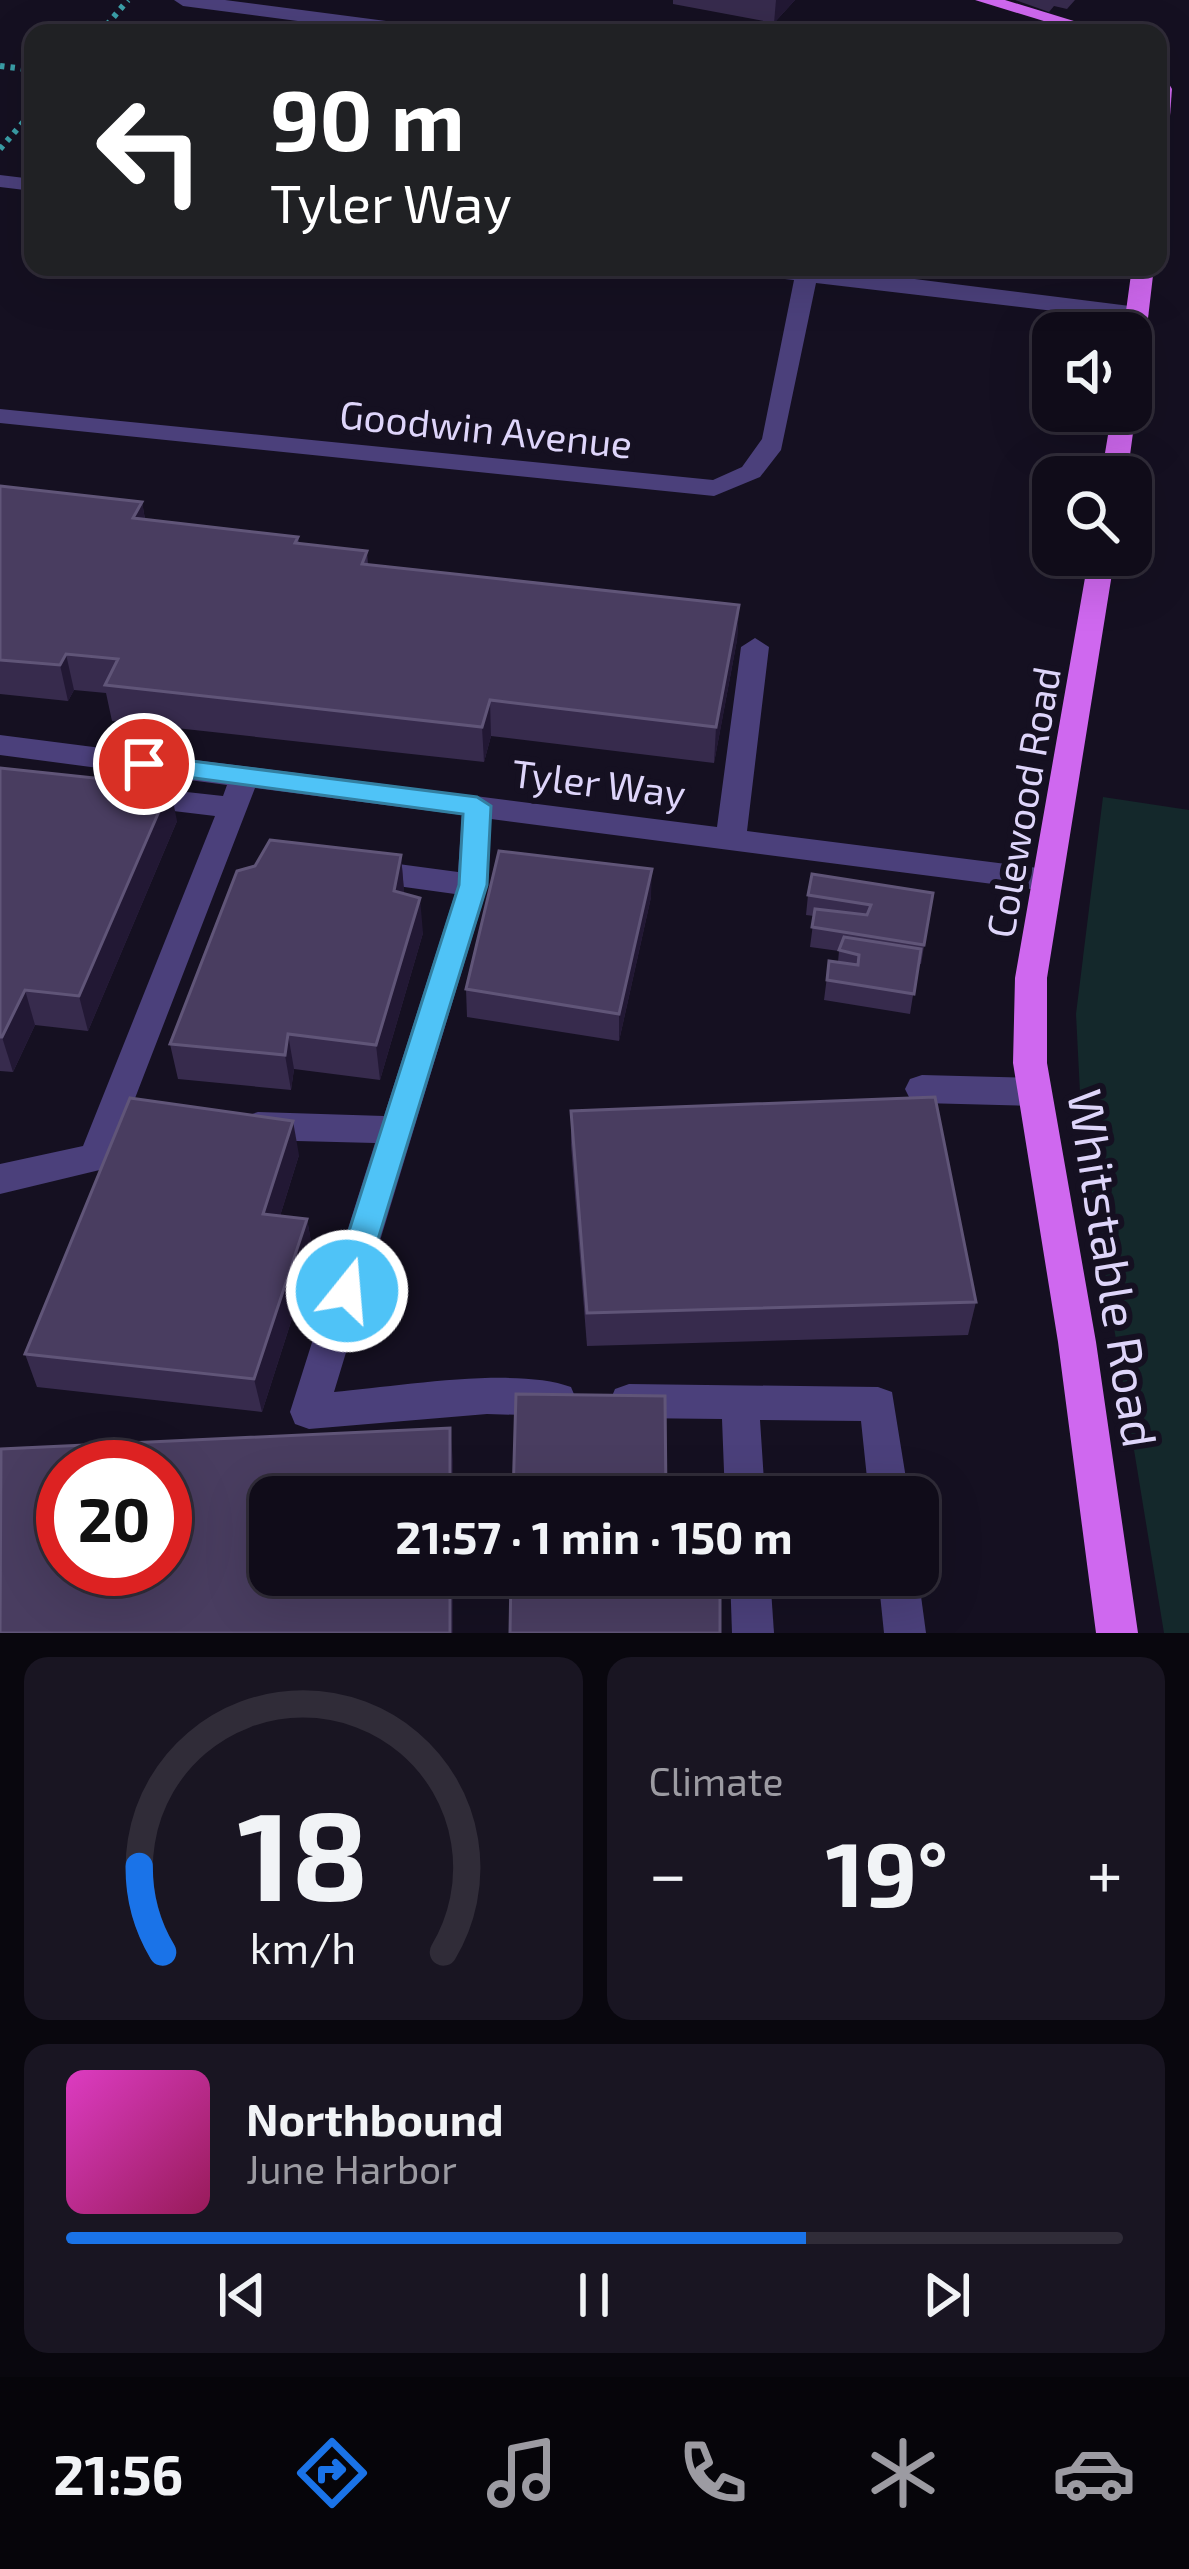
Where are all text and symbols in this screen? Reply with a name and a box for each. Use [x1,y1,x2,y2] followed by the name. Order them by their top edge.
[270,67,465,168] text: 90 m
[72,72,228,228] icon: left
[270,169,512,234] text: Tyler Way
[1032,312,1152,576] map controls
[1032,312,1152,432] button: sound
[337,389,635,467] street label: Goodwin Avenue
[1032,456,1152,576] button: search
[975,663,1069,941] street label: Colewood Road
[93,713,195,815] pin
[111,731,177,797] icon: arrive
[509,748,689,816] street label: Tyler Way
[1057,1085,1171,1451] street label: Whitstable Road
[284,1228,410,1354] position arrow
[36,1440,192,1596] speed limit sign: 20
[395,1509,793,1563] text: 21:57 · 1 min · 150 m
[649,1757,783,1804] text: Climate
[237,1776,369,1926] text: 18
[825,1817,948,1925] text: 19°
[649,1832,687,1911] text: −
[1087,1832,1123,1911] text: +
[250,1920,356,1972] text: km/h
[246,2091,504,2145] text: Northbound
[246,2145,457,2192] text: June Harbor
[209,2262,275,2328] icon: previous
[561,2262,627,2328] icon: pause
[914,2262,980,2328] icon: next
[290,2431,374,2515] icon: directions
[480,2431,564,2515] icon: music
[671,2431,755,2515] icon: phone
[861,2431,945,2515] icon: climate
[1052,2431,1136,2515] icon: car
[53,2441,183,2506] text: 21:56

